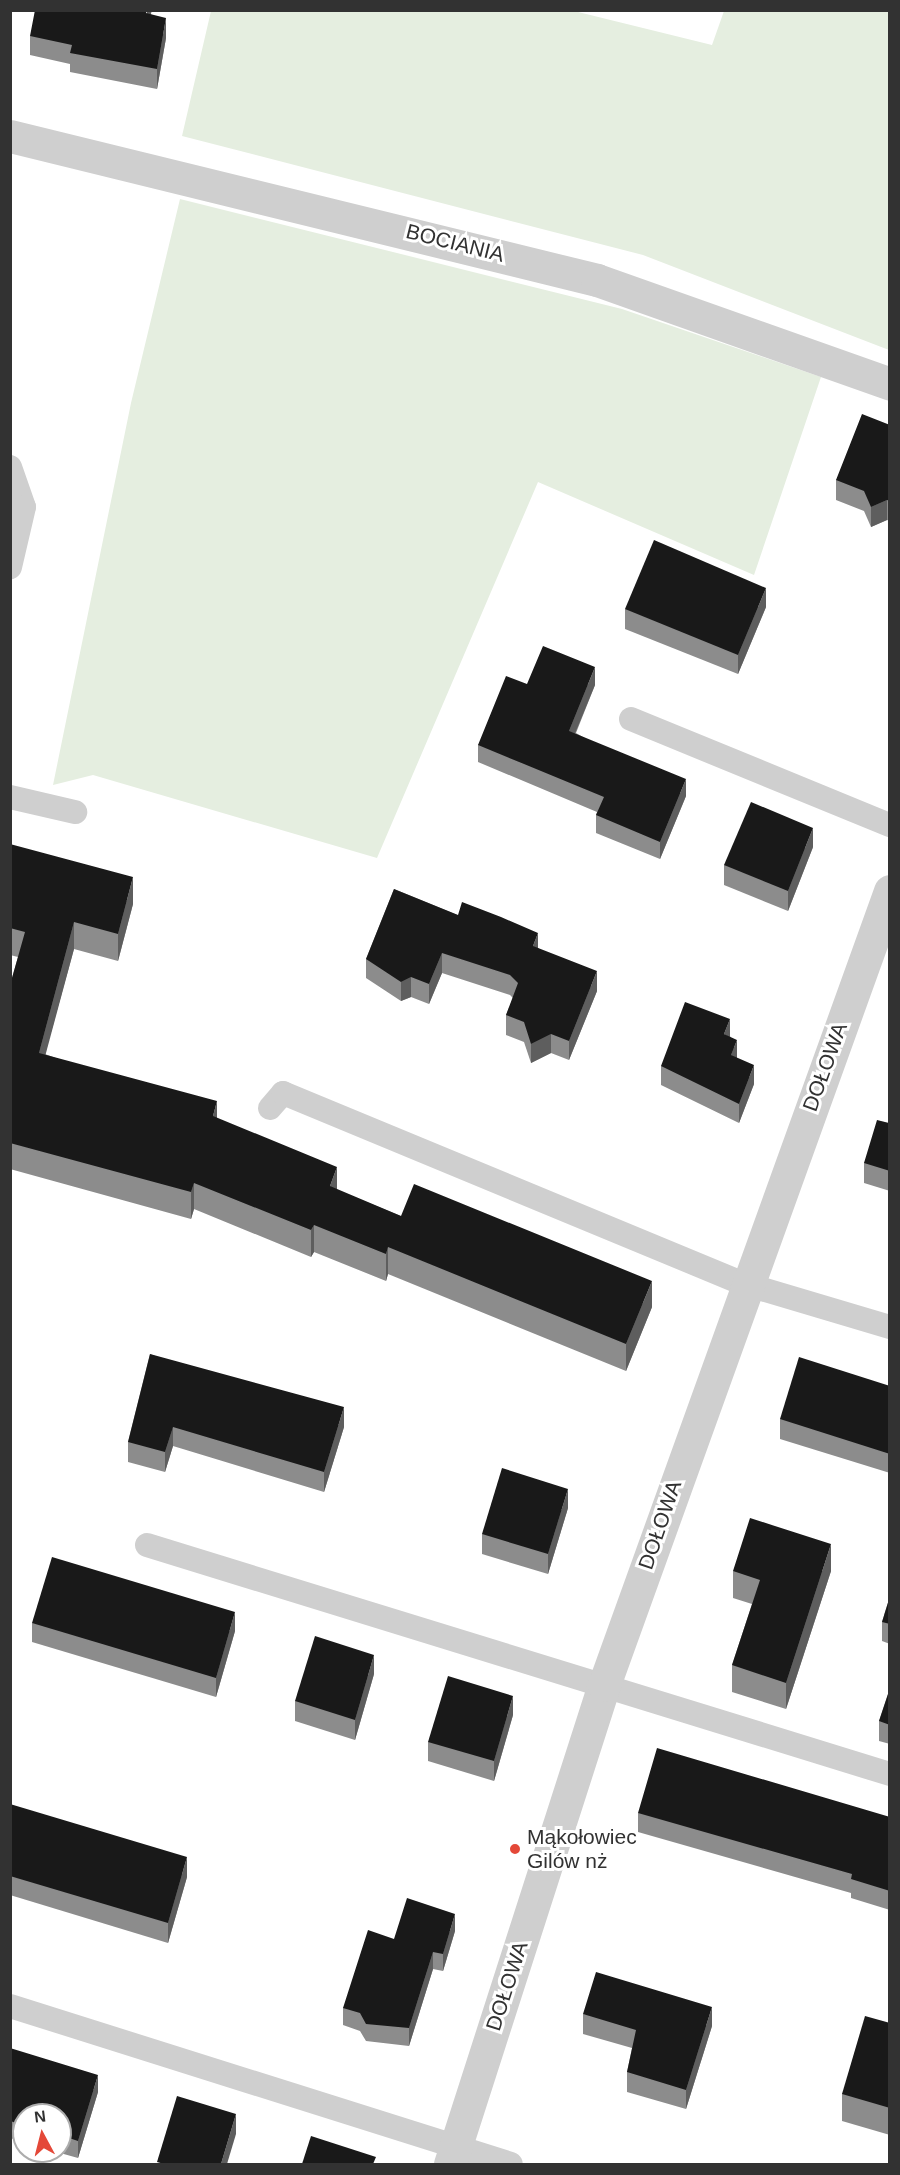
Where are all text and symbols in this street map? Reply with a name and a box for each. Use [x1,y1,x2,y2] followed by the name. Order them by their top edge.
[403,219,507,267] street label: BOCIANIA
[797,1019,853,1115] street label: DOŁOWA
[633,1477,687,1573] street label: DOŁOWA
[527,1824,637,1874] place label: Mąkołowiec Gilów nż
[508,1842,522,1856] marker: Mąkołowiec Gilów nż
[481,1938,533,2034] street label: DOŁOWA
[12,2103,72,2163] north arrow
[33,2107,47,2126] text: N

